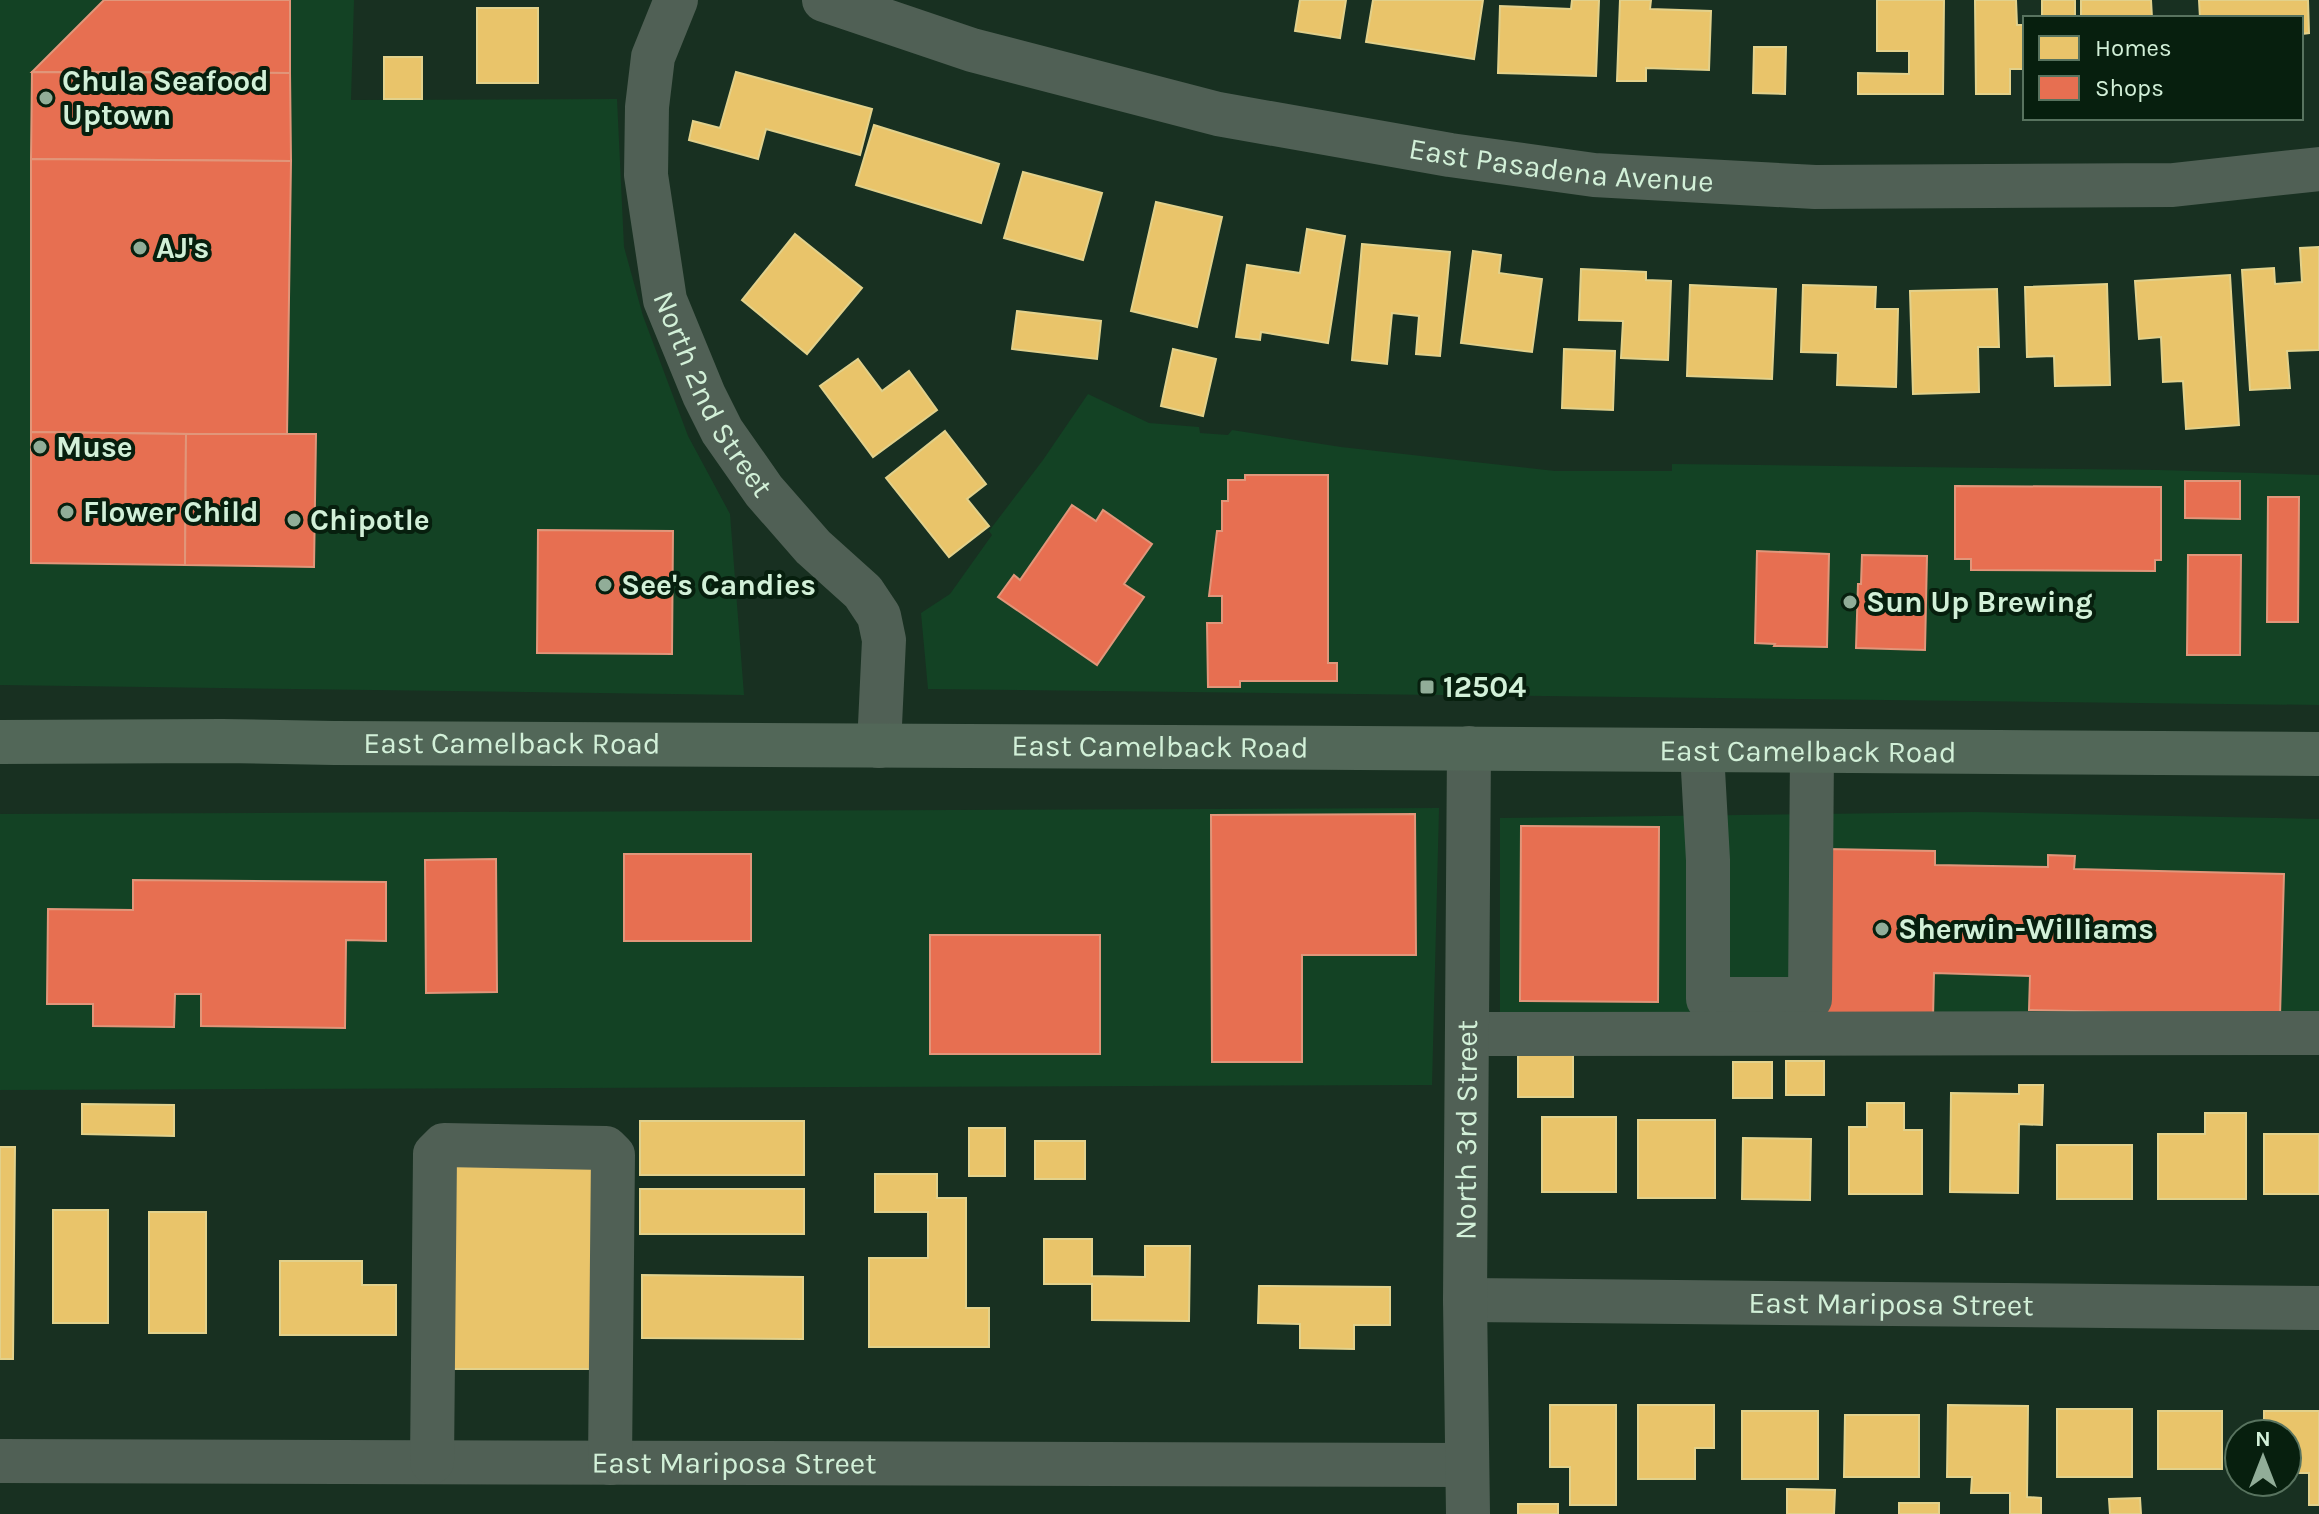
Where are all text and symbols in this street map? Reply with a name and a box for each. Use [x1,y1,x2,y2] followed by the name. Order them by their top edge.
[2023,16,2303,120] legend
[2095,34,2172,62] text: Homes
[62,63,269,133] place label: Chula Seafood Uptown
[2095,74,2164,102] text: Shops
[37,89,55,107] marker: Chula Seafood Uptown
[1406,130,1715,199] street label: East Pasadena Avenue
[156,230,209,266] place label: AJ's
[131,239,149,257] marker: AJ's
[645,286,781,504] street label: North 2nd Street
[56,429,133,465] place label: Muse
[31,438,49,456] marker: Muse
[83,494,259,530] place label: Flower Child
[310,502,430,538] place label: Chipotle
[58,503,76,521] marker: Flower Child
[285,511,303,529] marker: Chipotle
[621,567,816,603] place label: See's Candies
[596,576,614,594] marker: See's Candies
[1866,584,2093,620] place label: Sun Up Brewing
[1841,593,1859,611] marker: Sun Up Brewing
[1443,669,1526,705] place label: 12504
[1418,678,1436,696] marker: 12504
[363,725,661,762] street label: East Camelback Road
[1011,728,1309,766] street label: East Camelback Road
[1659,732,1957,770] street label: East Camelback Road
[1898,911,2154,947] place label: Sherwin-Williams
[1873,920,1891,938] marker: Sherwin-Williams
[1447,1020,1485,1240] street label: North 3rd Street
[1748,1285,2034,1323] street label: East Mariposa Street
[2223,1418,2303,1498] north arrow
[2255,1426,2271,1452] text: N
[591,1445,877,1481] street label: East Mariposa Street

